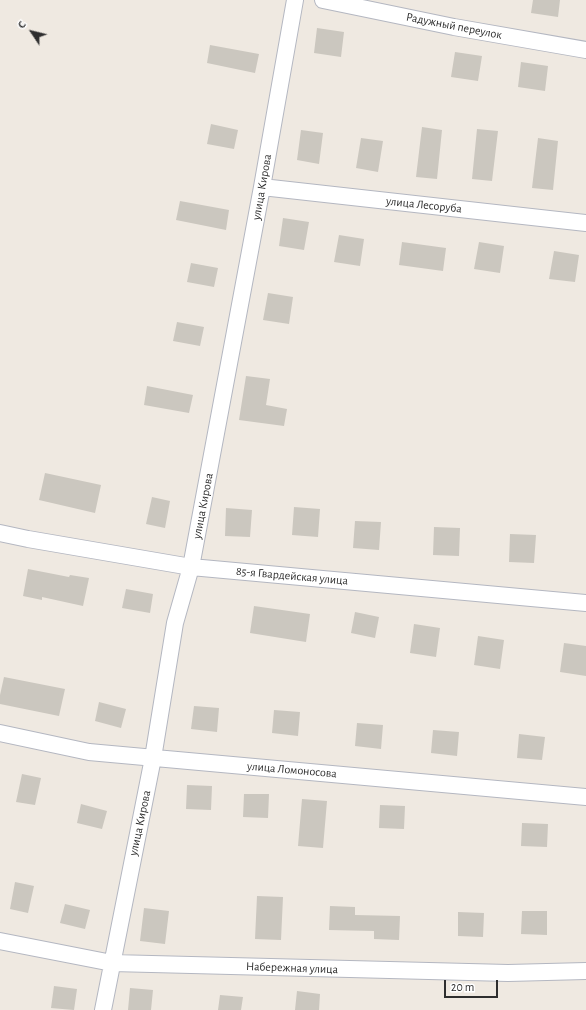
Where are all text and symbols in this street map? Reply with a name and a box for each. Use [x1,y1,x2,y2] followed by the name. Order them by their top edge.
[405,10,503,42] street label: Радужный переулок
[12,12,52,52] north arrow
[16,19,28,30] text: С
[249,153,275,221] street label: улица Кирова
[385,194,463,216] street label: улица Лесоруба
[190,472,216,540] street label: улица Кирова
[235,564,349,588] street label: 85-я Гвардейская улица
[247,759,337,781] street label: улица Ломоносова
[126,789,154,857] street label: улица Кирова
[246,959,338,977] street label: Набережная улица
[446,972,500,998] scale bar
[451,981,474,993] text: 20 m

